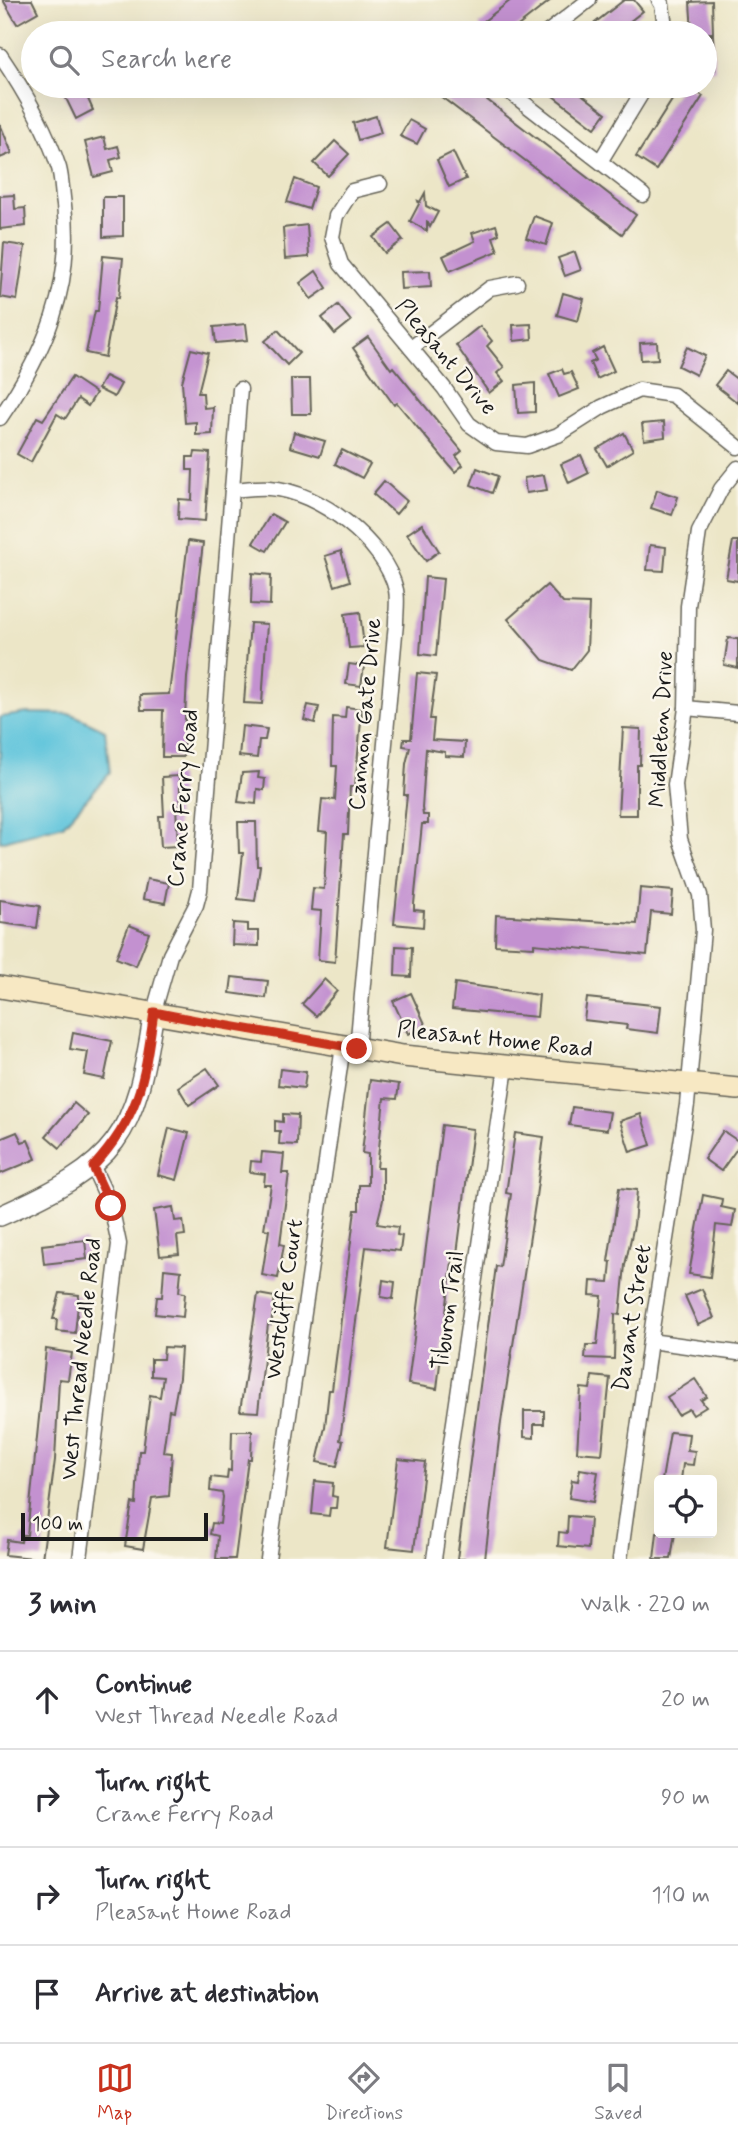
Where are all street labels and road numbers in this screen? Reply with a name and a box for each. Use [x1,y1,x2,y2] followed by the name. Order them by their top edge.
[388,293,503,422] street label: Pleasant Drive
[343,617,389,812] street label: Cannon Gate Drive
[643,650,681,808] street label: Middleton Drive
[161,708,207,888] street label: Crane Ferry Road
[396,1015,594,1065] street label: Pleasant Home Road
[259,1217,311,1381] street label: Westcliffe Court
[54,1237,110,1482] street label: West Thread Needle Road
[607,1242,659,1394] street label: Davant Street
[426,1249,472,1372] street label: Tiburon Trail

